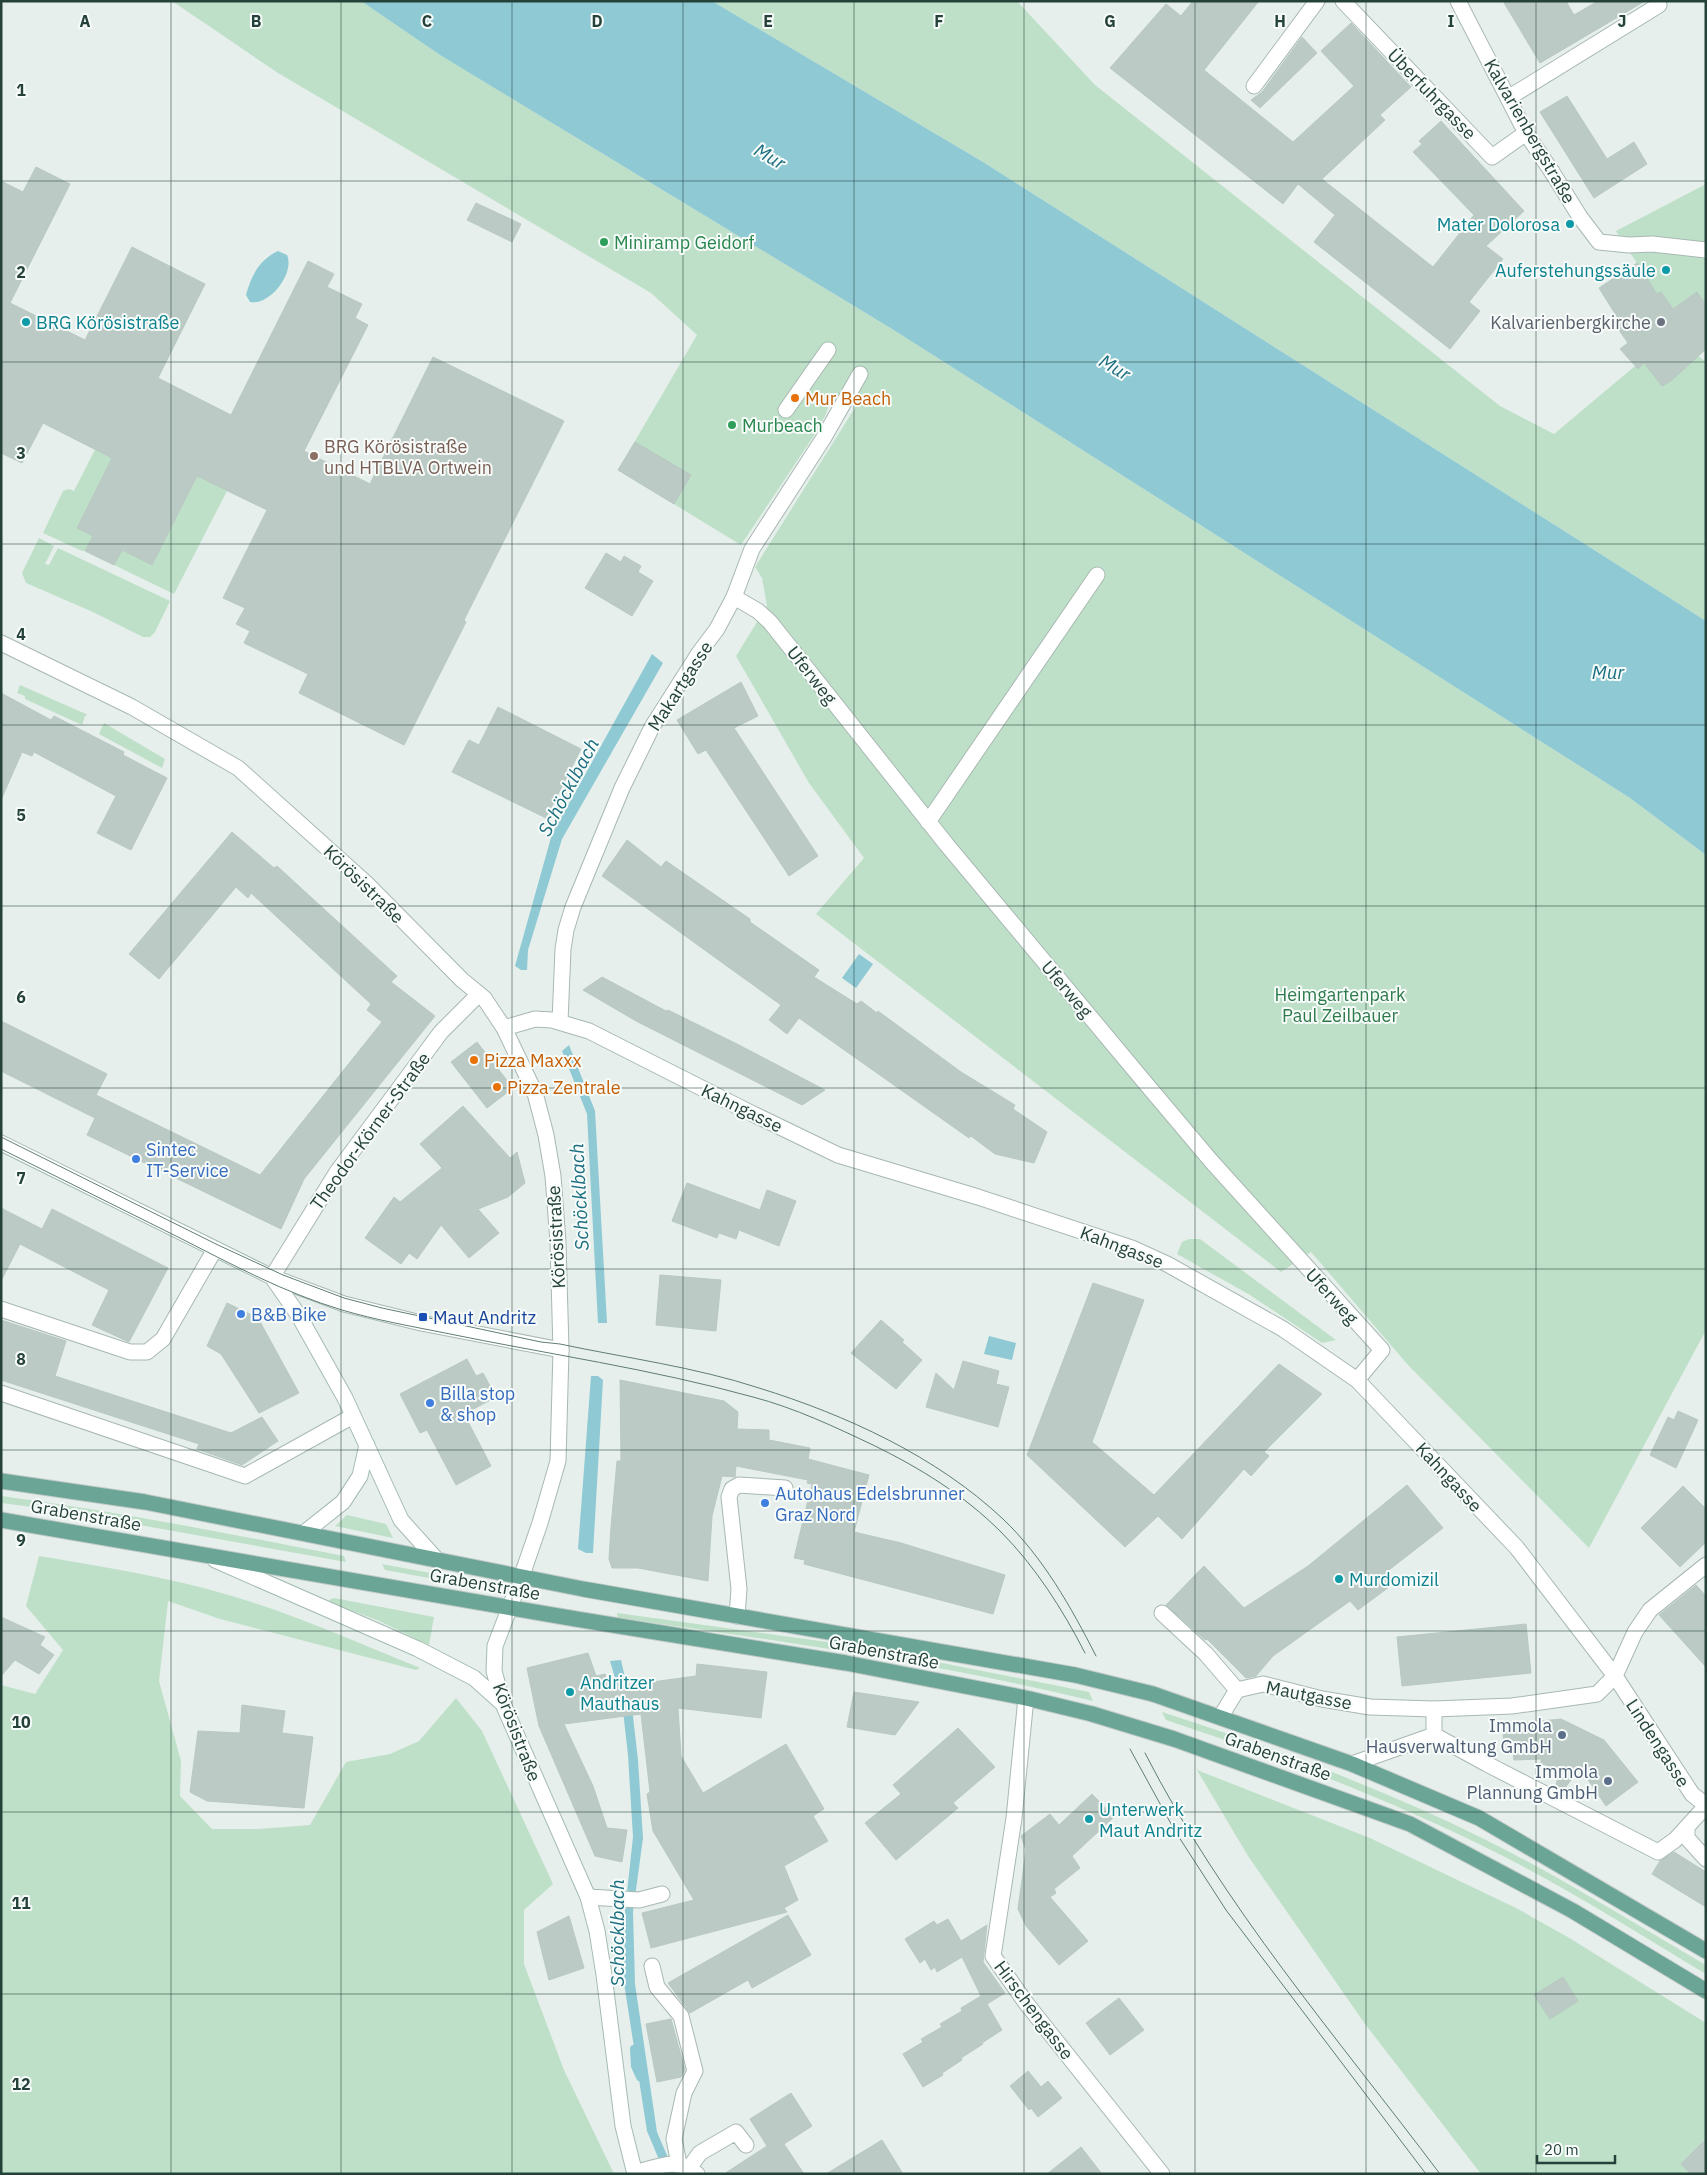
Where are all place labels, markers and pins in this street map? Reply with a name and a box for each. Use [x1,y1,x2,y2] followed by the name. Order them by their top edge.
[1437,213,1560,236] place label: Mater Dolorosa
[1564,218,1576,230] marker: Mater Dolorosa
[614,231,754,254] place label: Miniramp Geidorf
[598,236,610,248] marker: Miniramp Geidorf
[1495,259,1656,282] place label: Auferstehungssäule
[1660,264,1672,276] marker: Auferstehungssäule
[36,311,179,334] place label: BRG Körösistraße
[1490,311,1651,334] place label: Kalvarienbergkirche
[20,316,32,328] marker: BRG Körösistraße
[1655,316,1667,328] marker: Kalvarienbergkirche
[805,387,891,410] place label: Mur Beach
[789,392,801,404] marker: Mur Beach
[742,414,823,437] place label: Murbeach
[726,419,738,431] marker: Murbeach
[324,435,492,479] place label: BRG Körösistraße und HTBLVA Ortwein
[308,450,320,462] marker: BRG Körösistraße und HTBLVA Ortwein
[484,1049,582,1072] place label: Pizza Maxxx
[468,1054,480,1066] marker: Pizza Maxxx
[507,1076,621,1099] place label: Pizza Zentrale
[491,1081,503,1093] marker: Pizza Zentrale
[146,1138,229,1182] place label: Sintec IT-Service
[130,1153,142,1165] marker: Sintec IT-Service
[251,1303,327,1326] place label: B&B Bike
[433,1306,536,1329] place label: Maut Andritz
[235,1308,247,1320] marker: B&B Bike
[417,1311,429,1323] marker: Maut Andritz
[440,1382,515,1426] place label: Billa stop & shop
[424,1397,436,1409] marker: Billa stop & shop
[775,1482,965,1526] place label: Autohaus Edelsbrunner Graz Nord
[759,1497,771,1509] marker: Autohaus Edelsbrunner Graz Nord
[1349,1568,1439,1591] place label: Murdomizil
[1333,1573,1345,1585] marker: Murdomizil
[580,1671,660,1715] place label: Andritzer Mauthaus
[564,1686,576,1698] marker: Andritzer Mauthaus
[1366,1714,1552,1758] place label: Immola Hausverwaltung GmbH
[1556,1729,1568,1741] marker: Immola Hausverwaltung GmbH
[1467,1760,1598,1804] place label: Immola Plannung GmbH
[1602,1775,1614,1787] marker: Immola Plannung GmbH
[1099,1798,1202,1842] place label: Unterwerk Maut Andritz
[1083,1813,1095,1825] marker: Unterwerk Maut Andritz

